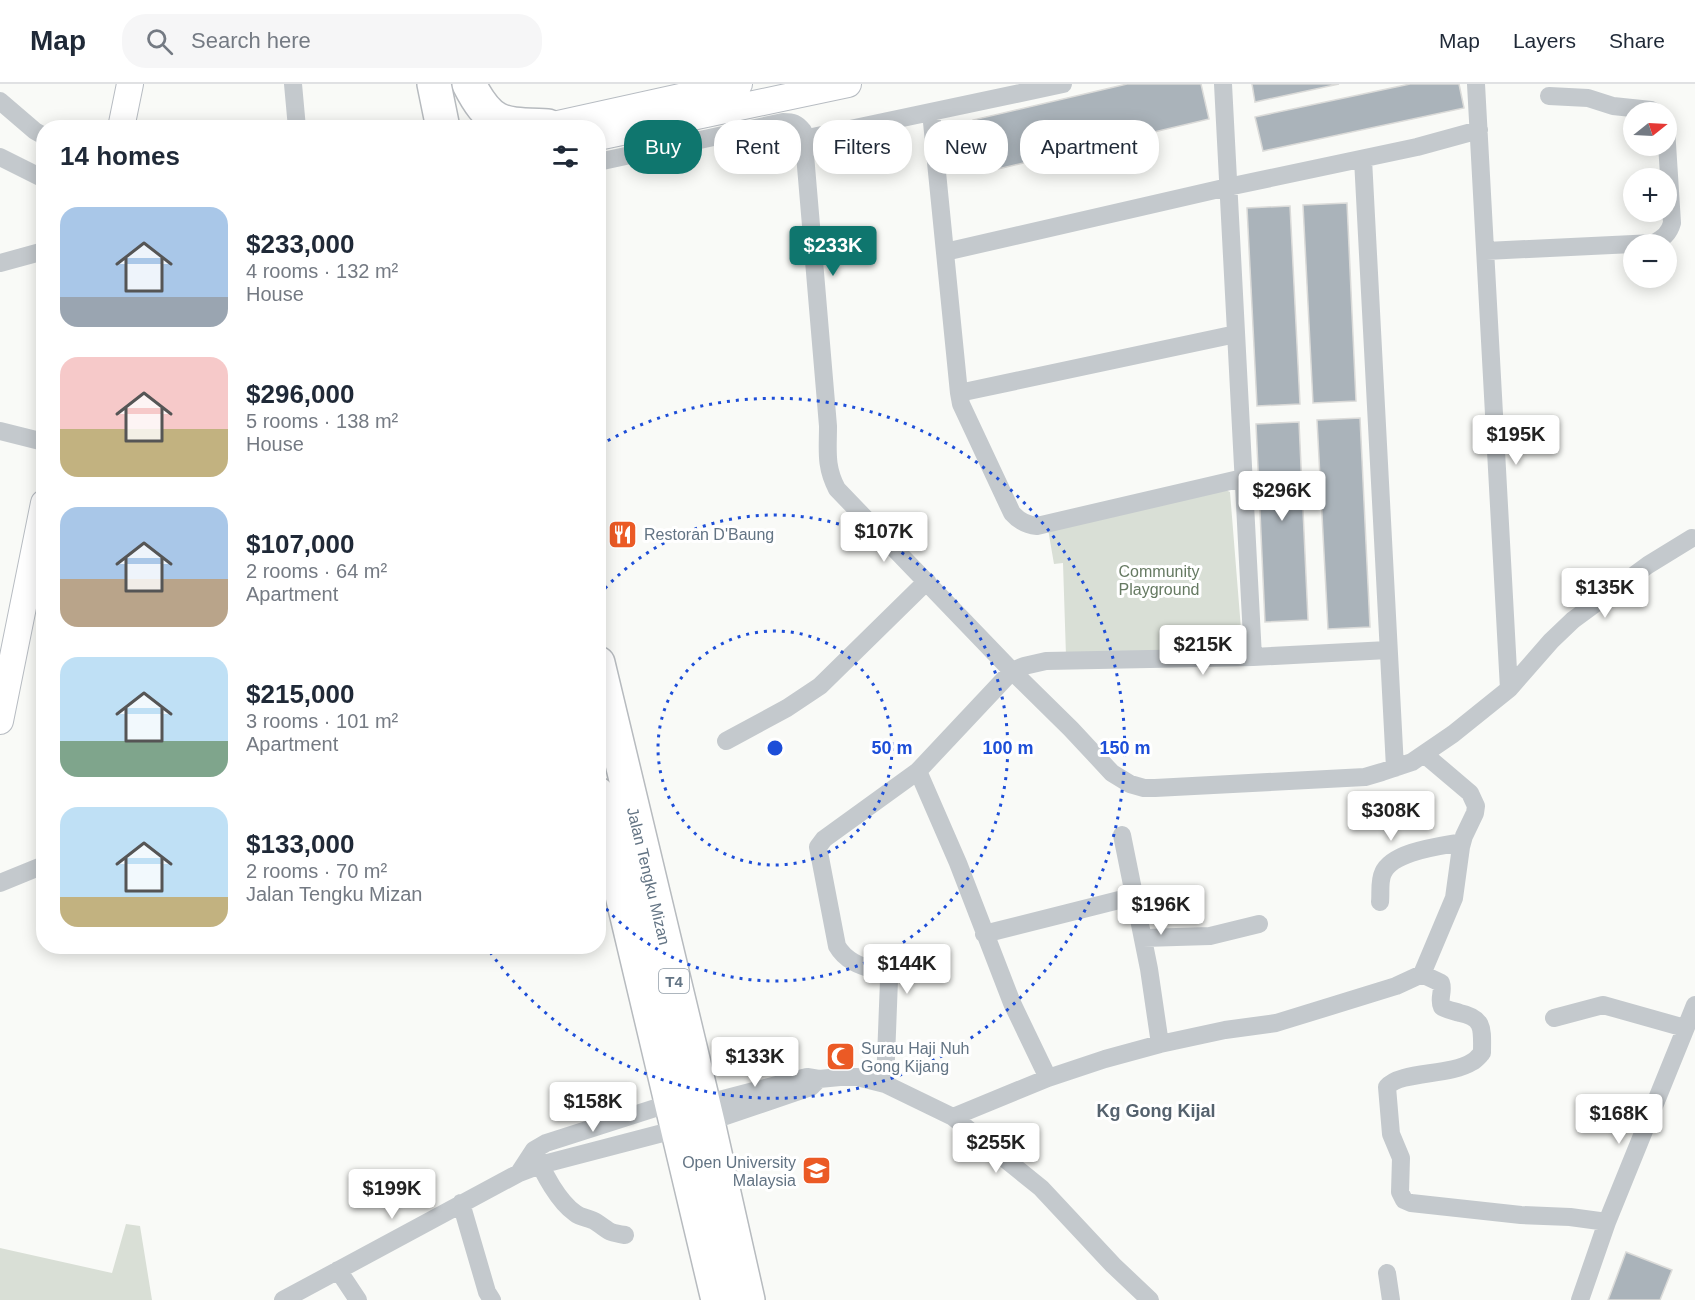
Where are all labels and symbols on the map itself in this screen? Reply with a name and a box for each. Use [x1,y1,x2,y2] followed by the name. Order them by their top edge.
[1623,102,1677,156] north arrow
[791,226,875,277] pin: $233K
[1474,415,1558,466] pin: $195K
[1240,471,1324,522] pin: $296K
[842,512,926,563] pin: $107K
[607,518,639,550] restaurant icon: Restoran D'Baung
[644,526,774,543] place label: Restoran D'Baung
[1119,563,1199,598] park label: Community Playground
[1563,568,1647,619] pin: $135K
[1161,625,1245,676] pin: $215K
[765,738,785,758] centre of rings
[871,738,913,758] text: 50 m
[982,738,1034,758] text: 100 m
[1099,738,1151,758] text: 150 m
[1349,791,1433,842] pin: $308K
[624,805,674,947] street label: Jalan Tengku Mizan
[1119,885,1203,936] pin: $196K
[865,944,949,995] pin: $144K
[659,969,689,993] road number: T4
[713,1037,797,1088] pin: $133K
[861,1040,970,1075] place label: Surau Haji Nuh Gong Kijang
[824,1041,856,1073] mosque icon: Surau Haji Nuh Gong Kijang
[551,1082,635,1133] pin: $158K
[1577,1094,1661,1145] pin: $168K
[1097,1101,1216,1121] district label: Kg Gong Kijal
[954,1123,1038,1174] pin: $255K
[682,1154,796,1189] place label: Open University Malaysia
[801,1155,833,1187] school or university icon: Open University Malaysia
[350,1169,434,1220] pin: $199K

